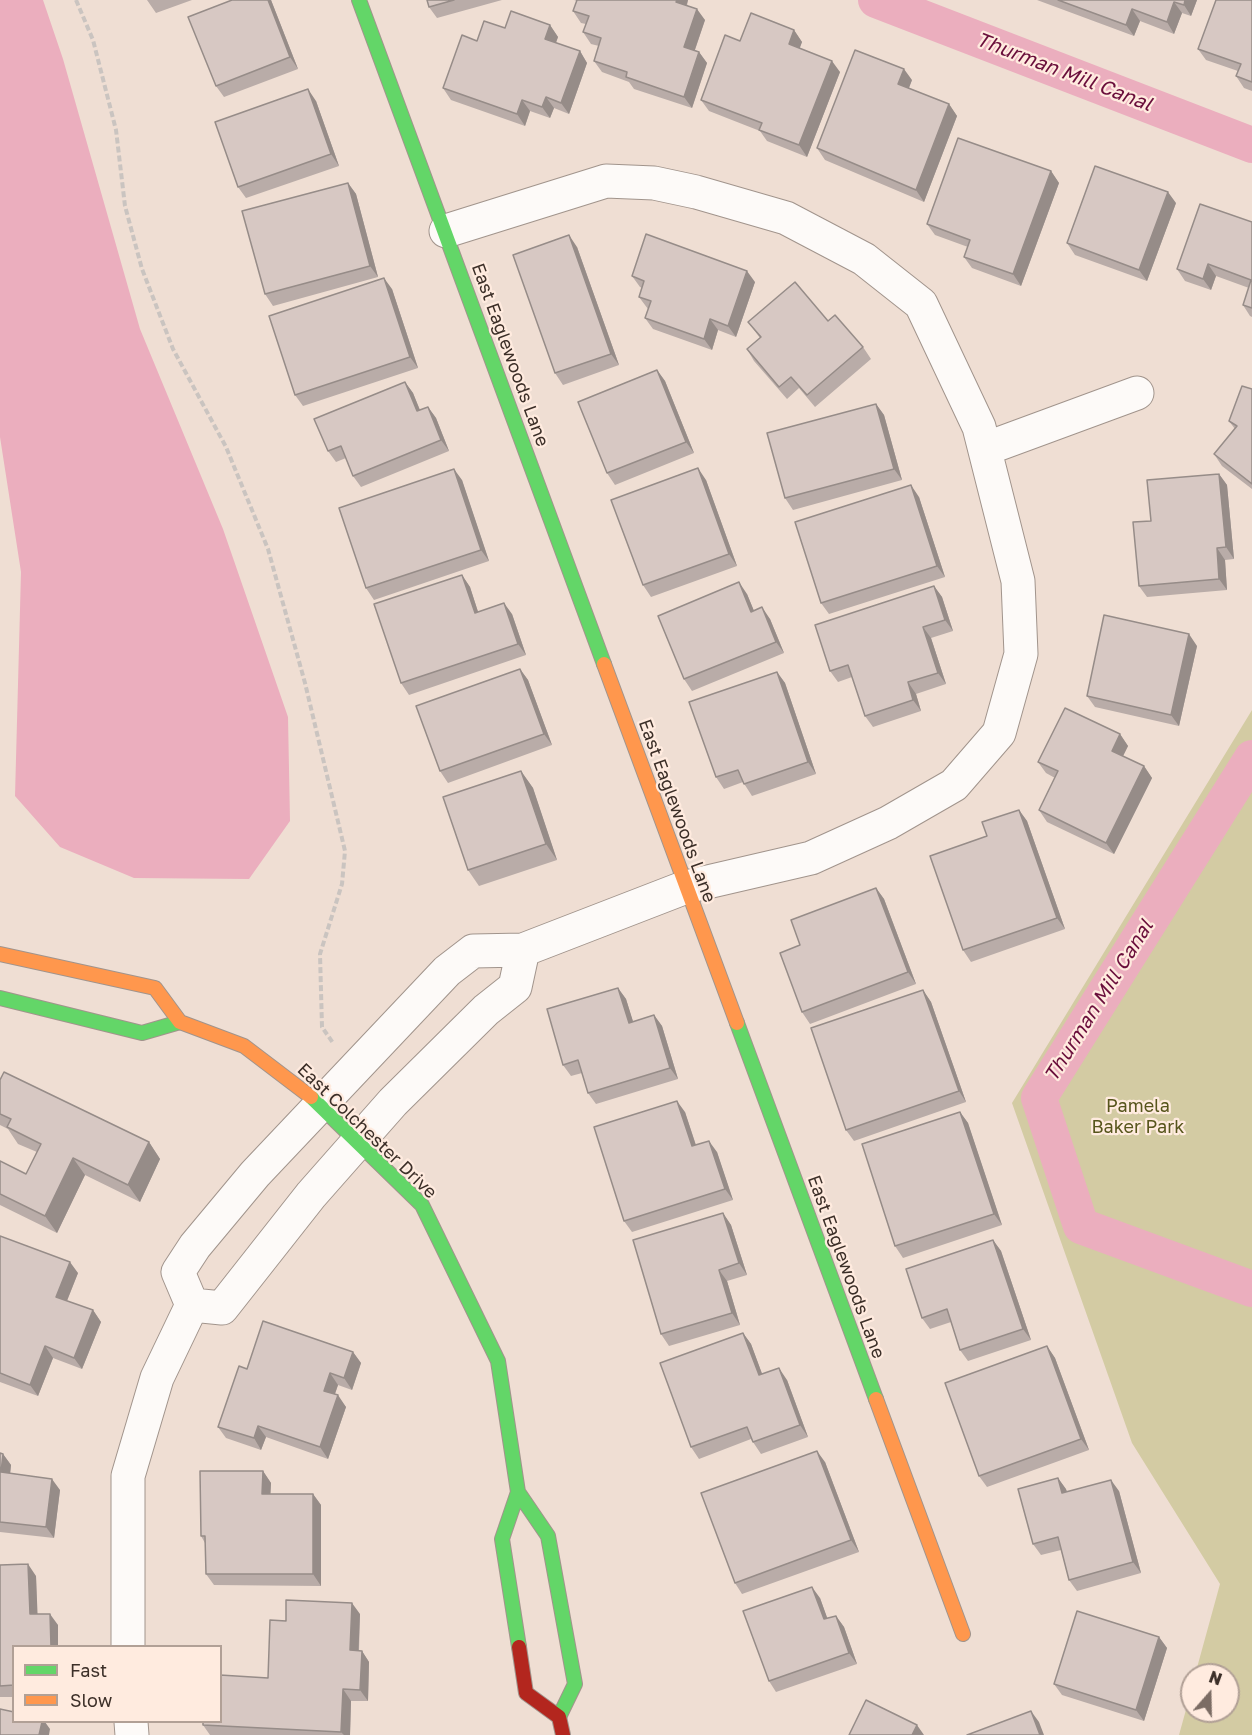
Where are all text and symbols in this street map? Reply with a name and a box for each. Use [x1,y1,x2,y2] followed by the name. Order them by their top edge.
[973,27,1155,117] water label: Thurman Mill Canal
[467,260,553,450] street label: East Eaglewoods Lane
[634,716,720,906] street label: East Eaglewoods Lane
[1039,916,1159,1086] water label: Thurman Mill Canal
[293,1059,441,1203] street label: East Colchester Drive
[1092,1095,1184,1138] park label: Pamela Baker Park
[803,1172,889,1362] street label: East Eaglewoods Lane
[12,1645,222,1723] legend
[70,1659,107,1681] text: Fast
[1180,1663,1240,1723] north arrow
[1206,1666,1225,1689] text: N
[70,1689,112,1711] text: Slow

